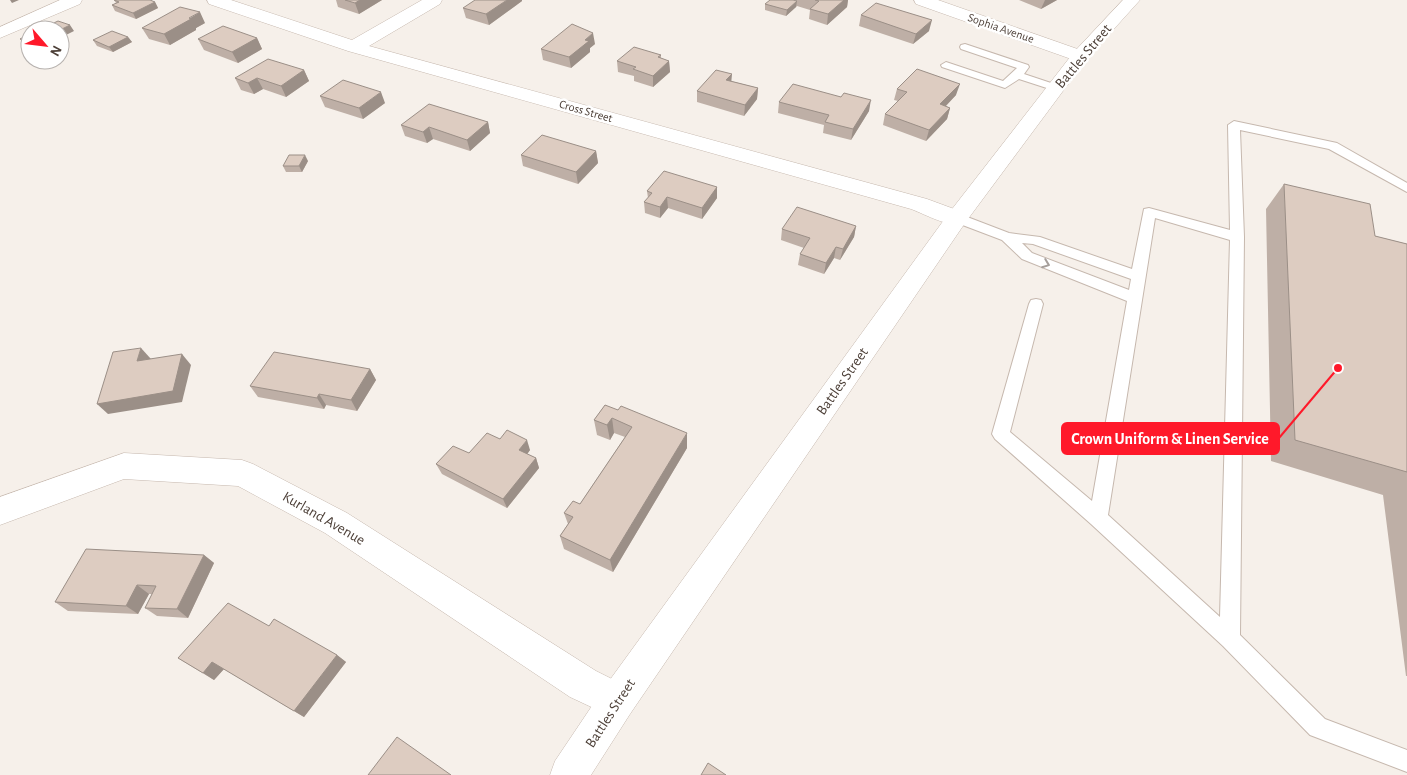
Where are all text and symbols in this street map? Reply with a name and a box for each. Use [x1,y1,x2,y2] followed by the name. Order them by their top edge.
[966,11,1036,45] street label: Sophia Avenue
[20,20,70,70] north arrow
[1052,21,1114,91] street label: Battles Street
[47,43,64,58] text: N
[558,98,614,124] street label: Cross Street
[1041,257,1050,268] one-way arrow
[814,345,871,418] street label: Battles Street
[1062,423,1279,454] callout: Crown Uniform & Linen Service
[1071,431,1269,447] text: Crown Uniform & Linen Service
[280,489,368,548] street label: Kurland Avenue
[583,676,638,750] street label: Battles Street

